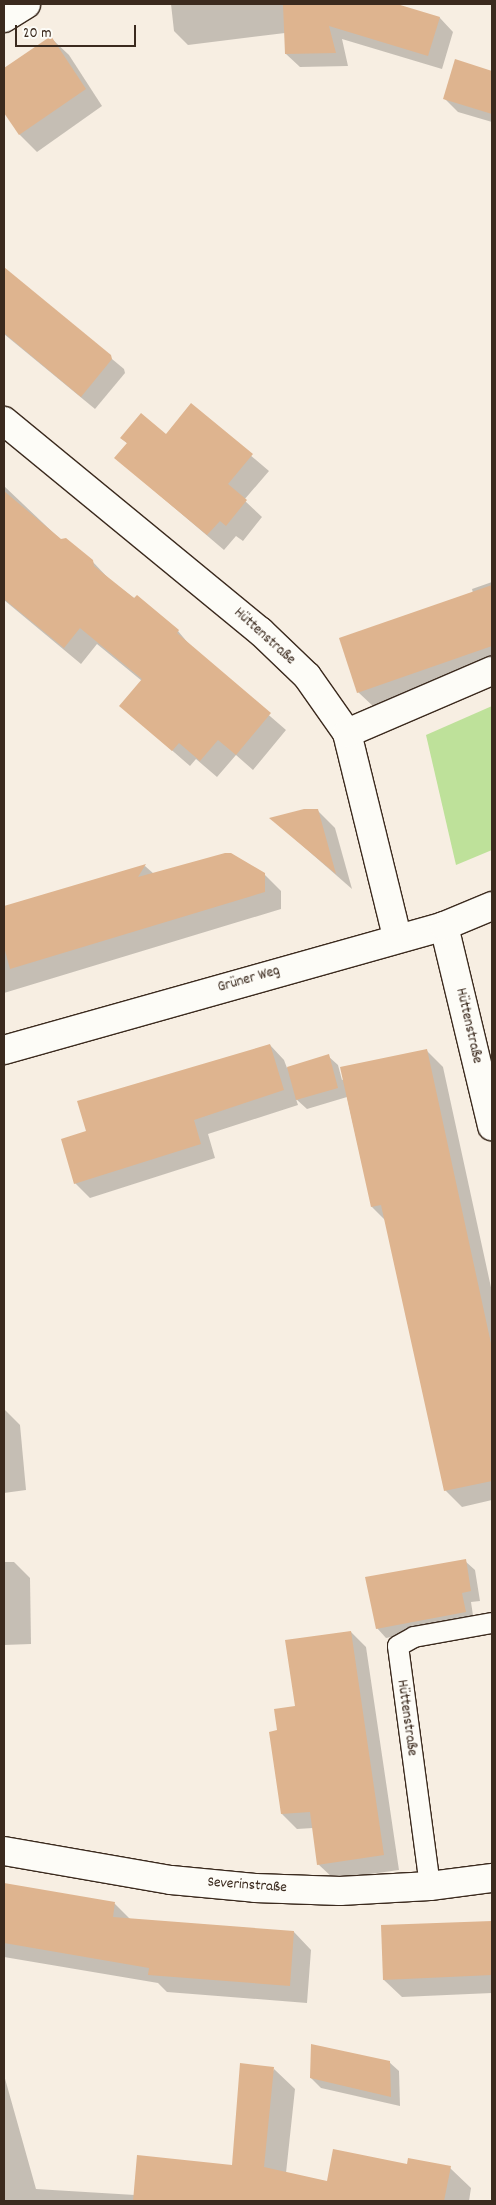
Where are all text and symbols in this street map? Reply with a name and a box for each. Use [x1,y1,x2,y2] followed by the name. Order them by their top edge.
[18,15,139,47] scale bar
[23,23,51,45] text: 20 m
[229,605,299,669] street label: Hüttenstraße
[216,963,282,997] street label: Grüner Weg
[451,987,485,1065] street label: Hüttenstraße
[392,1679,420,1757] street label: Hüttenstraße
[207,1874,287,1898] street label: Severinstraße

